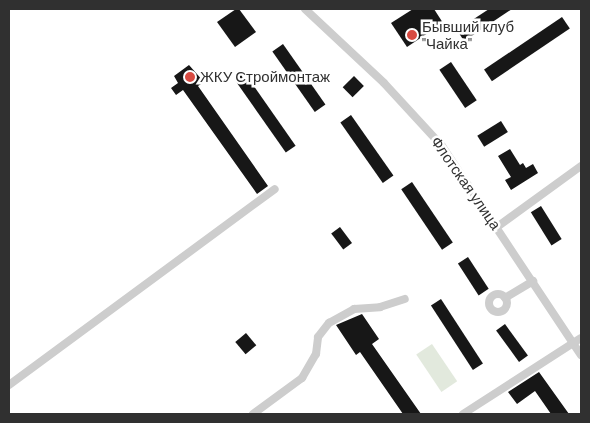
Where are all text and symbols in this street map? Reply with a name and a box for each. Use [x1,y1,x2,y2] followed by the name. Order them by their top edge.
[422,17,514,52] place label: Бывший клуб "Чайка"
[406,29,418,41] marker: Бывший клуб "Чайка"
[200,68,330,86] place label: ЖКУ Строймонтаж
[184,71,196,83] marker: ЖКУ Строймонтаж
[427,133,505,233] street label: Флотская улица

